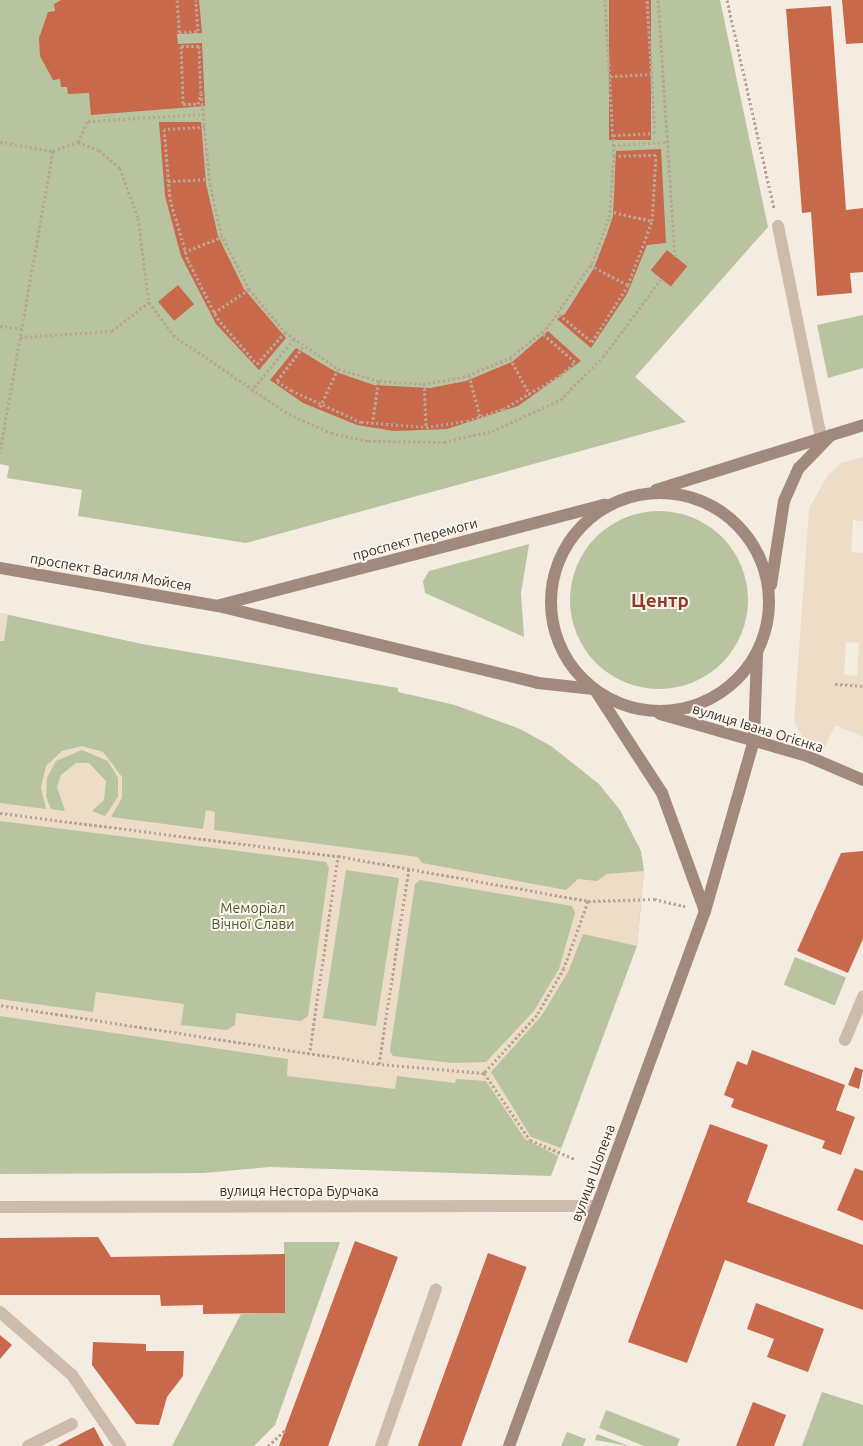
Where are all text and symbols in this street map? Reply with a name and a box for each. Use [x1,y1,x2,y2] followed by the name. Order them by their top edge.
[351,514,479,564] street label: проспект Перемоги
[29,550,193,594] street label: проспект Василя Мойсея
[631,590,689,612] district label: Центр
[691,700,825,756] street label: вулиця Івана Огієнка
[212,900,294,932] park label: Меморіал Вічної Слави
[568,1122,618,1224] street label: вулиця Шопена
[219,1183,379,1199] street label: вулиця Нестора Бурчака

